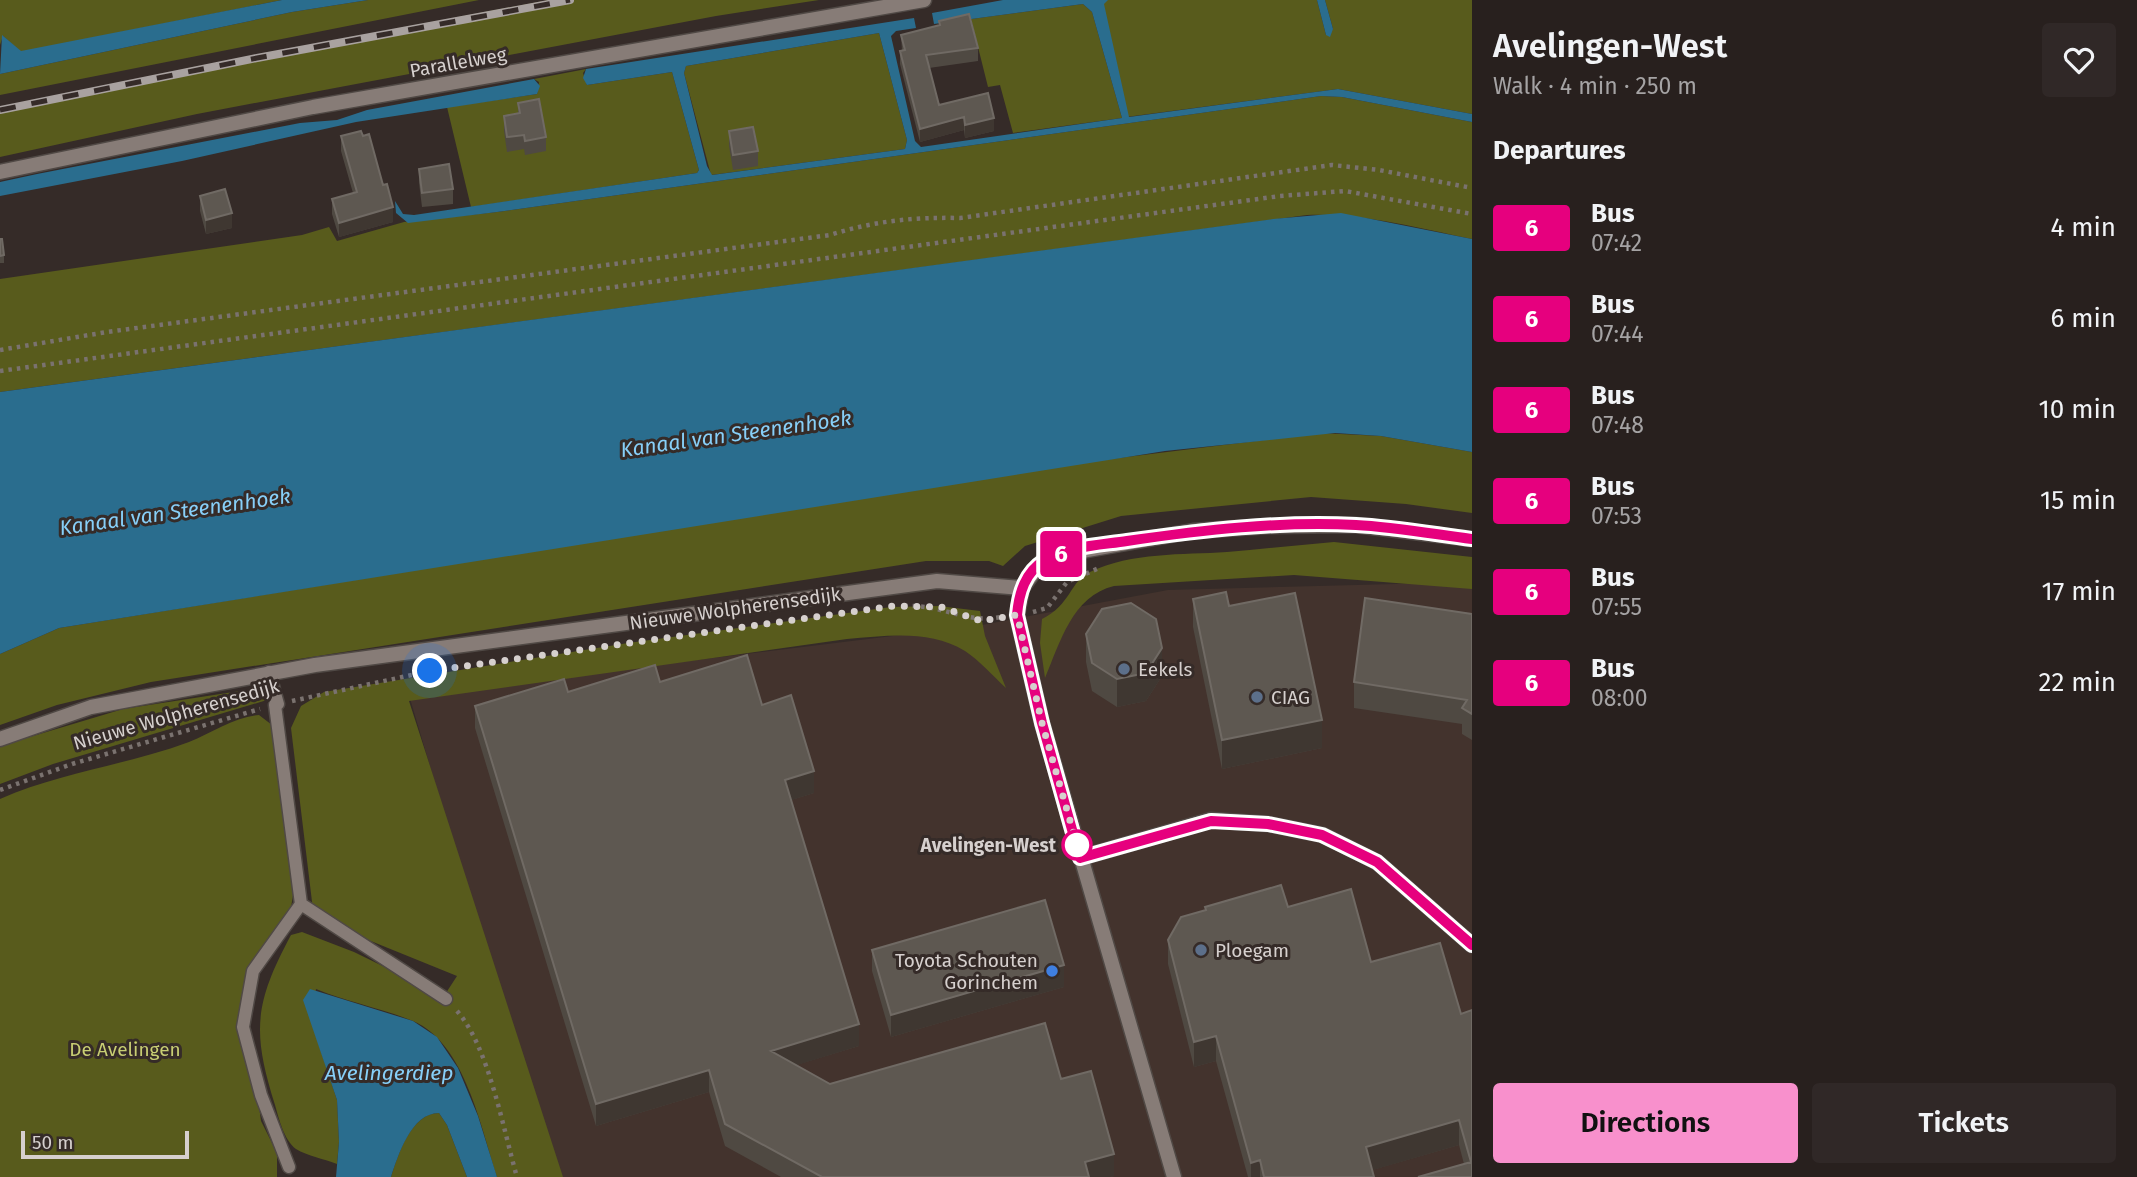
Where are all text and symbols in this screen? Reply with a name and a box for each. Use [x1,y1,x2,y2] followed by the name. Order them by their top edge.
[2042,23,2116,97] button: heart
[1493,26,1727,66] text: Avelingen-West
[408,43,508,82] street label: Parallelweg
[1493,72,1697,100] text: Walk · 4 min · 250 m
[1493,135,1626,166] text: Departures
[1591,198,1634,229] text: Bus
[2050,212,2116,243] text: 4 min
[1525,214,1538,242] text: 6
[1591,229,1642,257] text: 07:42
[1591,289,1634,320] text: Bus
[2050,303,2116,334] text: 6 min
[1525,305,1538,333] text: 6
[1591,320,1643,348] text: 07:44
[1591,380,1634,411] text: Bus
[2038,394,2116,425] text: 10 min
[1525,396,1538,424] text: 6
[619,405,853,463] water label: Kanaal van Steenenhoek
[1591,411,1644,439] text: 07:48
[1591,471,1634,502] text: Bus
[58,483,292,541] water label: Kanaal van Steenenhoek
[2040,485,2116,516] text: 15 min
[1525,487,1538,515] text: 6
[1591,502,1642,530] text: 07:53
[1038,531,1084,577] line badge: 6
[1054,540,1068,568] text: 6
[1591,562,1634,593] text: Bus
[2041,576,2116,607] text: 17 min
[1525,578,1538,606] text: 6
[628,582,842,635] street label: Nieuwe Wolpherensedijk
[1591,593,1642,621] text: 07:55
[412,653,447,688] your location
[1591,653,1634,684] text: Bus
[1138,658,1193,681] place label: Eekels
[1116,661,1132,677] marker: Eekels
[2039,667,2116,698] text: 22 min
[1525,669,1538,697] text: 6
[71,674,282,755] street label: Nieuwe Wolpherensedijk
[1591,684,1648,712] text: 08:00
[1271,686,1310,709] place label: CIAG
[1249,689,1265,705] marker: CIAG
[1062,830,1092,860] marker: Avelingen-West
[920,834,1057,857] place label: Avelingen-West
[1215,939,1289,962] place label: Ploegam
[1193,942,1209,958] marker: Ploegam
[895,949,1038,994] place label: Toyota Schouten Gorinchem
[1044,963,1060,979] marker: Toyota Schouten Gorinchem
[69,1038,181,1061] park label: De Avelingen
[324,1060,453,1086] water label: Avelingerdiep
[1493,1083,1798,1163] button: Directions
[1812,1083,2116,1163] button: Tickets
[21,1128,189,1160] scale bar
[32,1131,73,1154] text: 50 m

